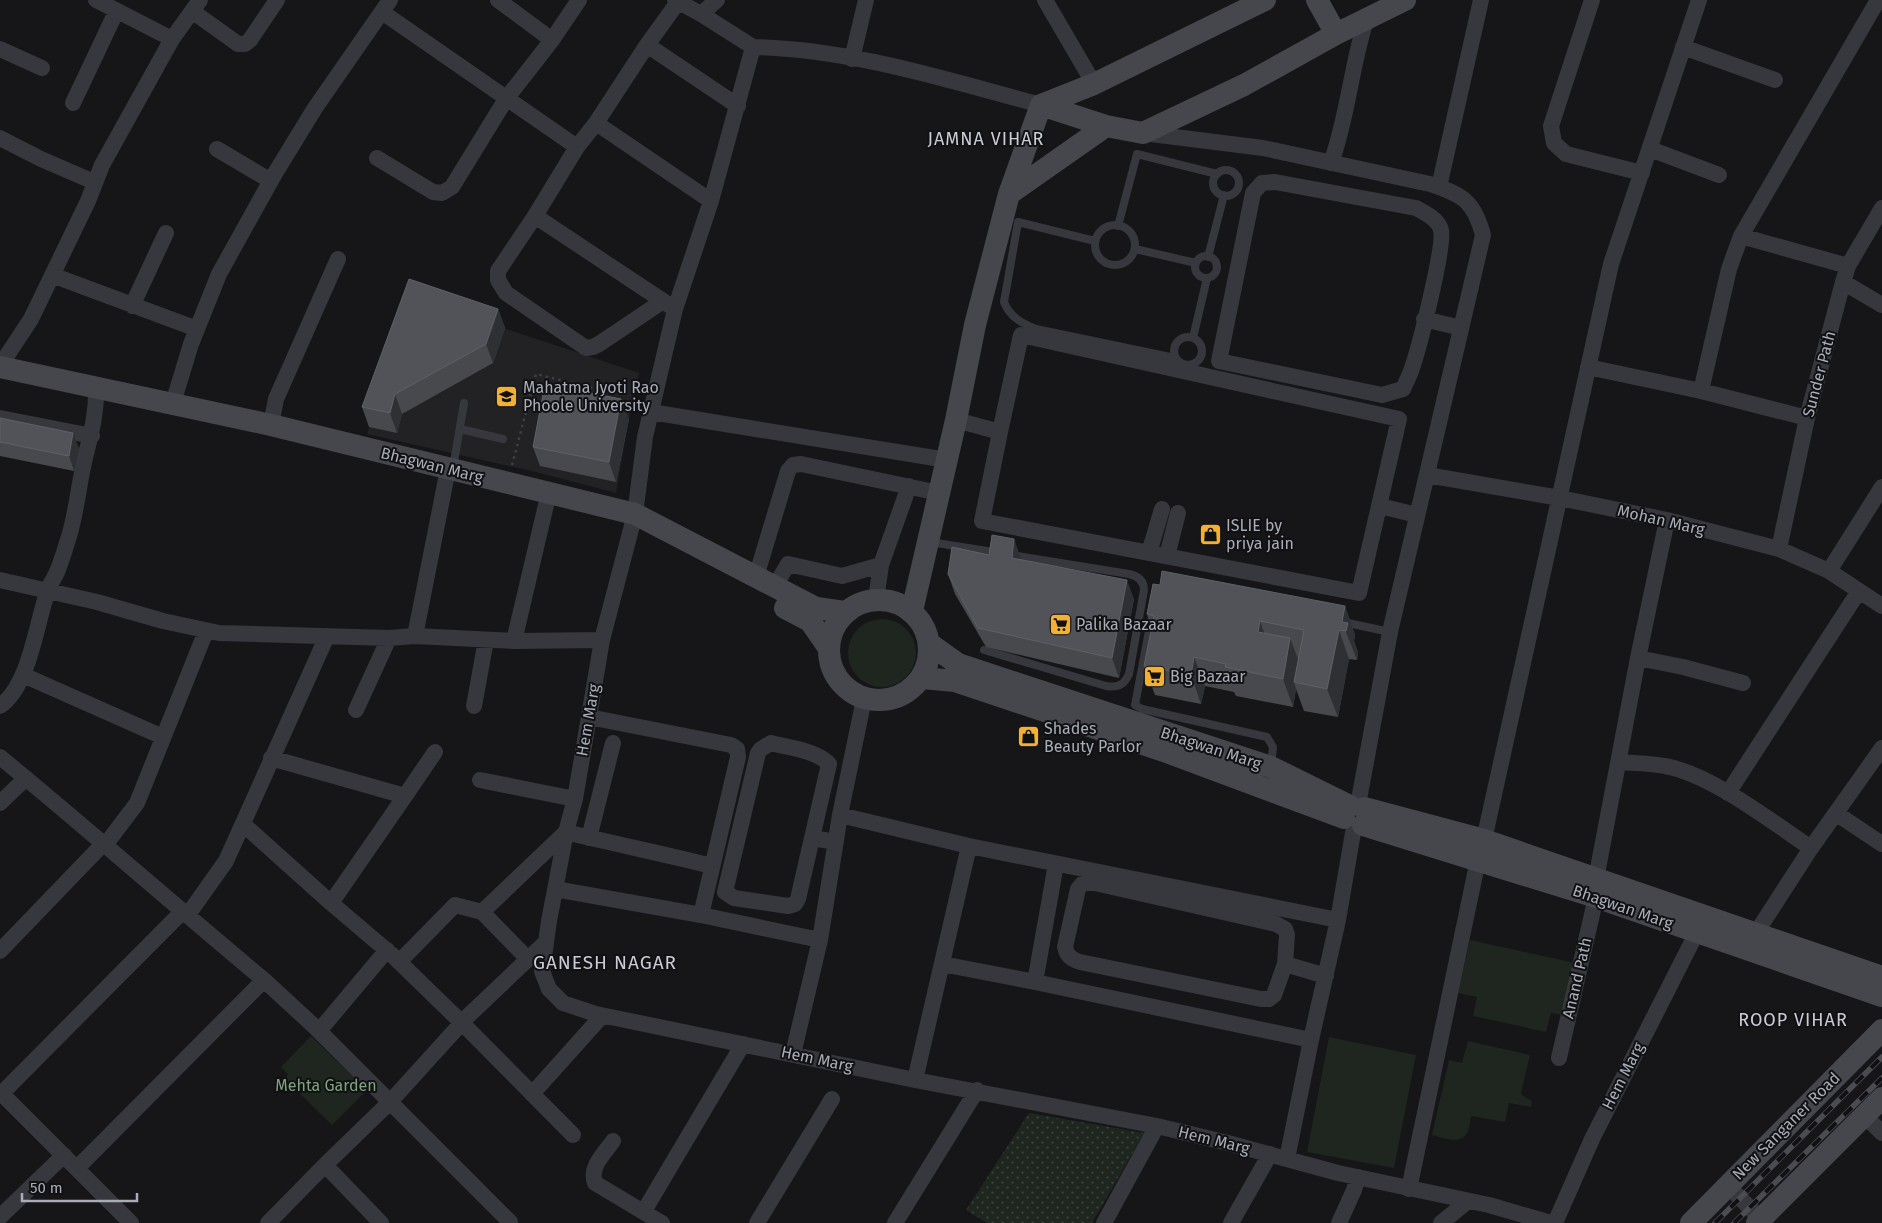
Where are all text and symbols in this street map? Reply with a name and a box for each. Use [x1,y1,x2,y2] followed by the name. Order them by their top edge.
[928,128,1044,150] district label: JAMNA VIHAR
[1798,329,1840,419] street label: Sunder Path
[523,378,659,415] place label: Mahatma Jyoti Rao Phoole University
[495,384,519,408] school or university icon: Mahatma Jyoti Rao Phoole University
[379,443,486,487] street label: Bhagwan Marg
[1616,501,1707,539] street label: Mohan Marg
[1226,516,1294,553] place label: ISLIE by priya jain
[1198,522,1222,546] shop icon: ISLIE by priya jain
[1048,612,1072,636] supermarket icon: Palika Bazaar
[1076,615,1173,634] place label: Palika Bazaar
[1142,664,1166,688] supermarket icon: Big Bazaar
[1170,667,1246,686] place label: Big Bazaar
[572,682,604,758] street label: Hem Marg
[1044,719,1142,756] place label: Shades Beauty Parlor
[1158,723,1264,773] street label: Bhagwan Marg
[1016,725,1040,749] shop icon: Shades Beauty Parlor
[1570,881,1676,933] street label: Bhagwan Marg
[1558,936,1596,1020] street label: Anand Path
[533,951,677,974] district label: GANESH NAGAR
[1738,1009,1848,1031] district label: ROOP VIHAR
[1598,1039,1648,1113] street label: Hem Marg
[779,1042,855,1076] street label: Hem Marg
[1728,1068,1844,1184] street label: New Sanganer Road
[275,1076,377,1095] park label: Mehta Garden
[1176,1122,1252,1158] street label: Hem Marg
[22,1170,138,1202] scale bar
[30,1179,63,1197] text: 50 m

